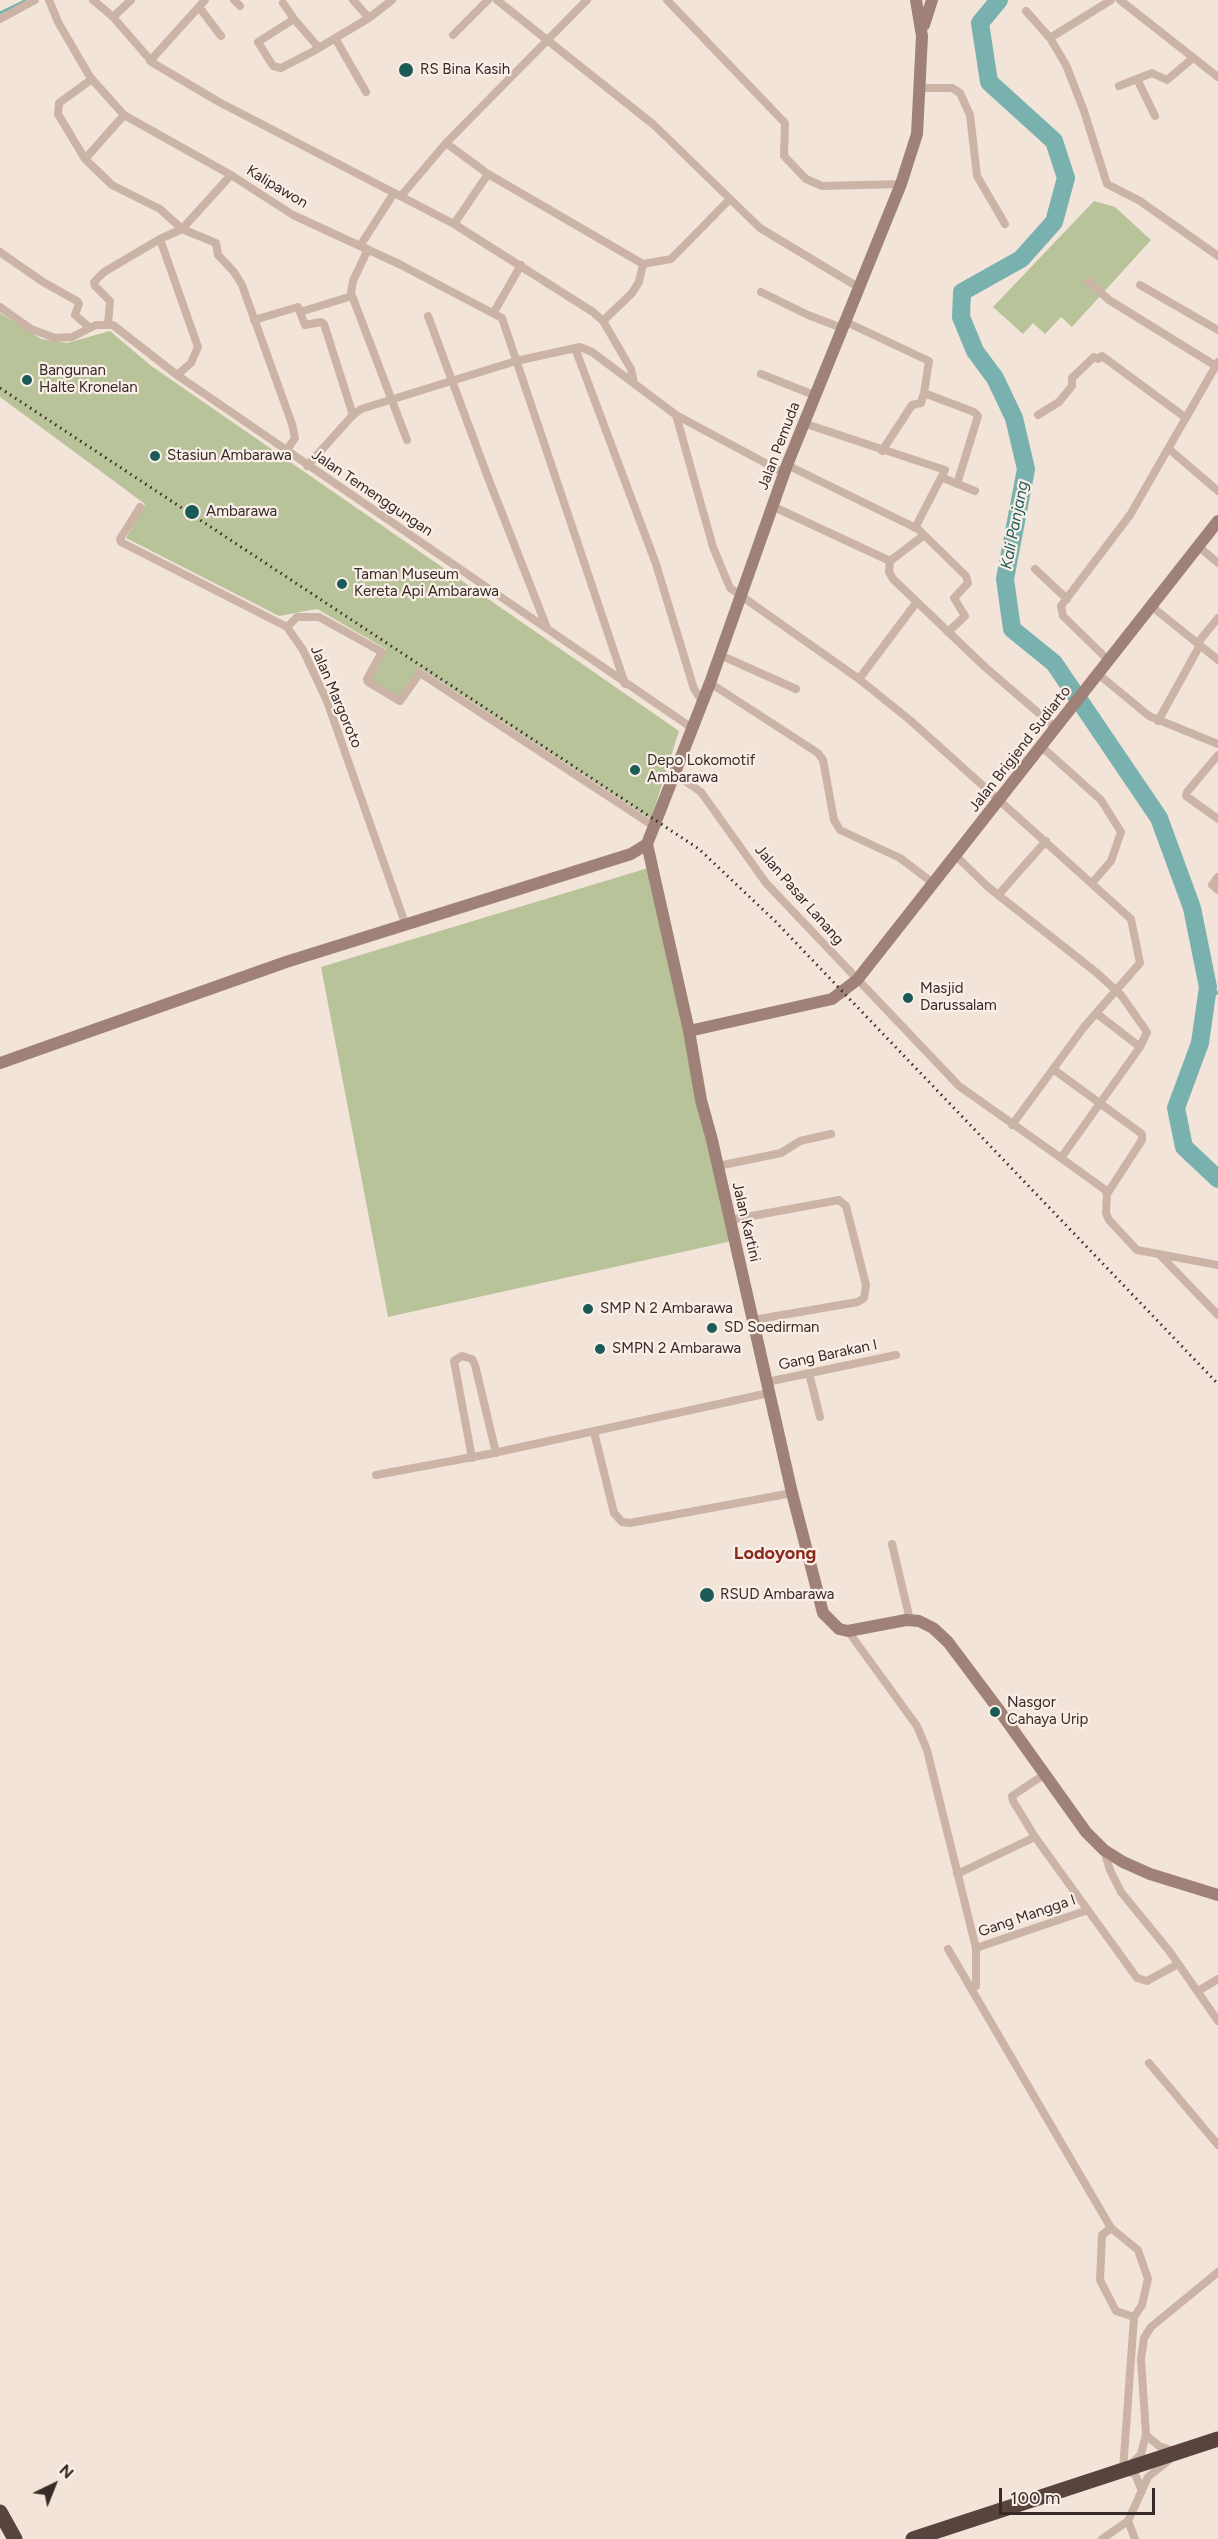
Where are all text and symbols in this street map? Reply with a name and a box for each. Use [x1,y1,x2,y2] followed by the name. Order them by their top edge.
[397,61,415,79] marker: RS Bina Kasih
[420,61,510,79] place label: RS Bina Kasih
[243,162,311,212] street label: Kalipawon
[39,362,138,397] place label: Bangunan Halte Kronelan
[20,373,34,387] marker: Bangunan Halte Kronelan
[754,400,804,492] street label: Jalan Pemuda
[308,446,436,540] street label: Jalan Temenggungan
[167,447,292,465] place label: Stasiun Ambarawa
[148,449,162,463] marker: Stasiun Ambarawa
[997,479,1033,571] water label: Kali Panjang
[183,503,201,521] marker: Ambarawa
[206,503,277,521] place label: Ambarawa
[354,566,499,601] place label: Taman Museum Kereta Api Ambarawa
[335,577,349,591] marker: Taman Museum Kereta Api Ambarawa
[306,643,366,751] street label: Jalan Margoroto
[965,682,1075,816] street label: Jalan Brigjend Sudiarto
[647,752,755,787] place label: Depo Lokomotif Ambarawa
[628,763,642,777] marker: Depo Lokomotif Ambarawa
[751,841,847,949] street label: Jalan Pasar Lanang
[920,980,997,1015] place label: Masjid Darussalam
[901,991,915,1005] marker: Masjid Darussalam
[728,1180,764,1264] street label: Jalan Kartini
[600,1300,733,1318] place label: SMP N 2 Ambarawa
[581,1302,595,1316] marker: SMP N 2 Ambarawa
[724,1319,819,1337] place label: SD Soedirman
[705,1321,719,1335] marker: SD Soedirman
[777,1336,879,1374] street label: Gang Barakan I
[612,1340,741,1358] place label: SMPN 2 Ambarawa
[593,1342,607,1356] marker: SMPN 2 Ambarawa
[734,1543,816,1565] district label: Lodoyong
[698,1586,716,1604] marker: RSUD Ambarawa
[720,1586,834,1604] place label: RSUD Ambarawa
[1007,1694,1088,1729] place label: Nasgor Cahaya Urip
[988,1705,1002,1719] marker: Nasgor Cahaya Urip
[976,1891,1078,1941] street label: Gang Mangga I
[24,2455,84,2515] north arrow
[56,2460,78,2483] text: N
[1002,2476,1158,2514] scale bar
[1010,2487,1060,2509] text: 100 m

